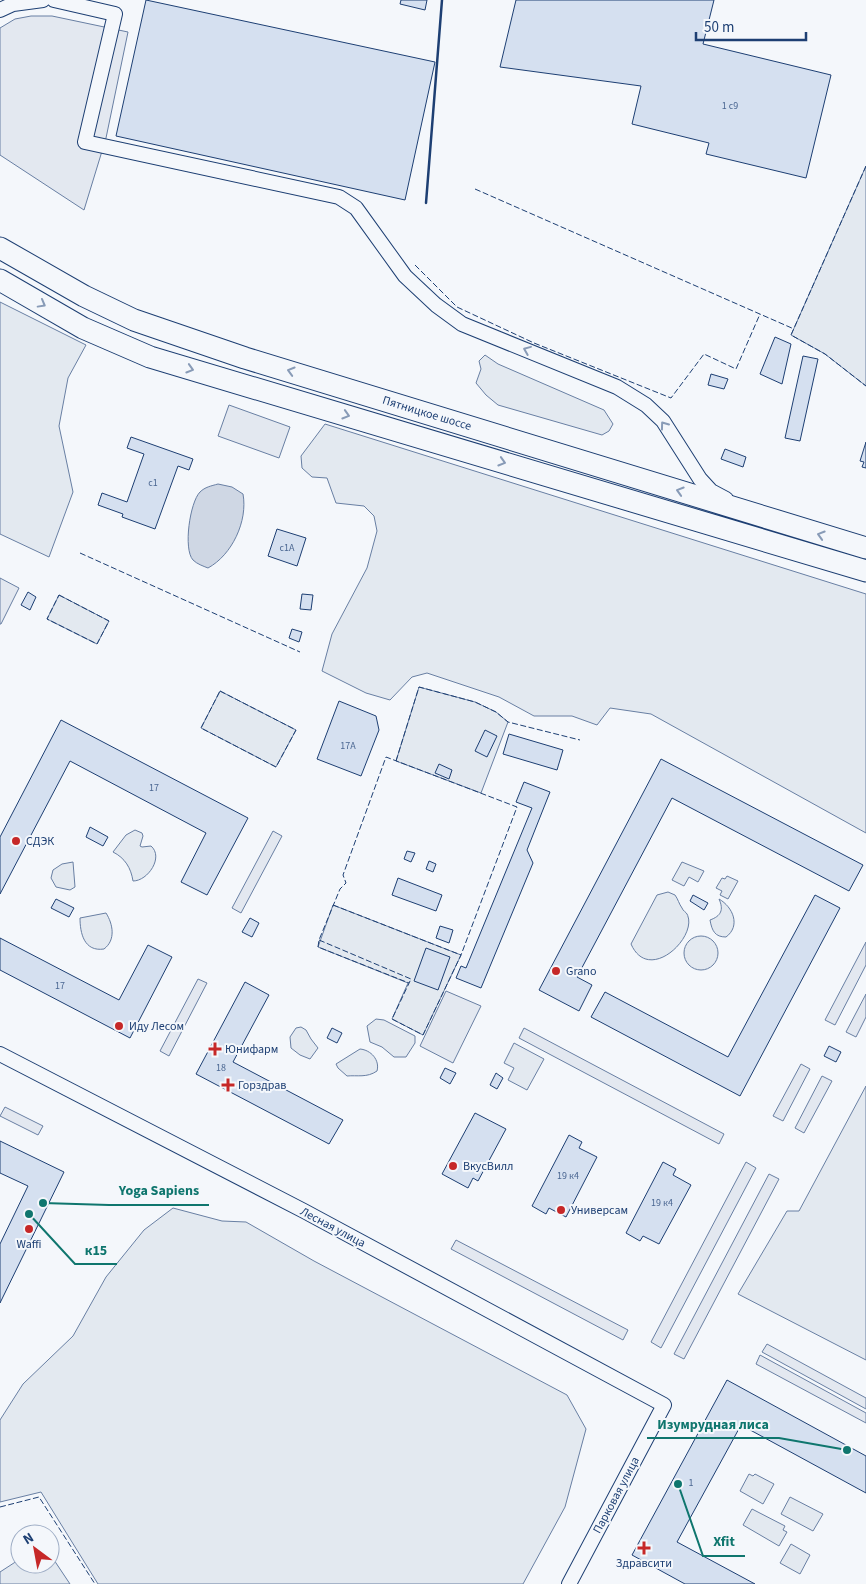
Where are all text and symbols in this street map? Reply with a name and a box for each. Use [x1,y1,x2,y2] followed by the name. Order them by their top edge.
[696,10,806,42] scale bar
[704,17,734,38] text: 50 m
[722,99,738,113] house number: 1 с9
[37,298,46,308] one-way arrow
[523,345,532,356] one-way arrow
[186,364,194,374] one-way arrow
[287,367,295,377] one-way arrow
[380,392,473,435] street label: Пятницкое шоссе
[342,410,350,420] one-way arrow
[661,421,670,431] one-way arrow
[497,456,505,466] one-way arrow
[148,476,158,490] house number: c1
[677,487,685,497] one-way arrow
[818,530,826,540] one-way arrow
[280,541,295,555] house number: с1A
[340,739,356,753] house number: 17А
[149,781,159,795] house number: 17
[26,833,54,850] place label: СДЭК
[10,835,22,847] marker: СДЭК
[566,963,596,980] place label: Grano
[550,965,562,977] marker: Grano
[55,979,65,993] house number: 17
[129,1018,184,1035] place label: Иду Лесом
[113,1020,125,1032] marker: Иду Лесом
[225,1041,278,1058] place label: Юнифарм
[209,1043,221,1055] marker: Юнифарм
[216,1061,226,1075] house number: 18
[238,1077,286,1094] place label: Горздрав
[222,1079,234,1091] marker: Горздрав
[463,1158,513,1175] place label: ВкусВилл
[447,1160,459,1172] marker: ВкусВилл
[557,1169,579,1183] house number: 19 к4
[109,1176,209,1205] callout: Yoga Sapiens
[118,1181,199,1201] text: Yoga Sapiens
[651,1196,673,1210] house number: 19 к4
[571,1202,628,1219] place label: Универсам
[297,1203,368,1252] street label: Лесная улица
[555,1204,567,1216] marker: Универсам
[23,1223,35,1235] marker: Waffi
[75,1235,117,1264] callout: к15
[16,1236,42,1253] place label: Waffi
[85,1241,107,1261] text: к15
[647,1409,779,1438] callout: Изумрудная лиса
[657,1415,769,1435] text: Изумрудная лиса
[589,1454,644,1537] street label: Парковая улица
[689,1476,694,1490] house number: 1
[10,1524,60,1574] north arrow
[703,1527,745,1556] callout: Xfit
[19,1528,38,1550] text: N
[713,1532,735,1552] text: Xfit
[638,1542,650,1554] marker: Здравсити
[616,1555,672,1572] place label: Здравсити

